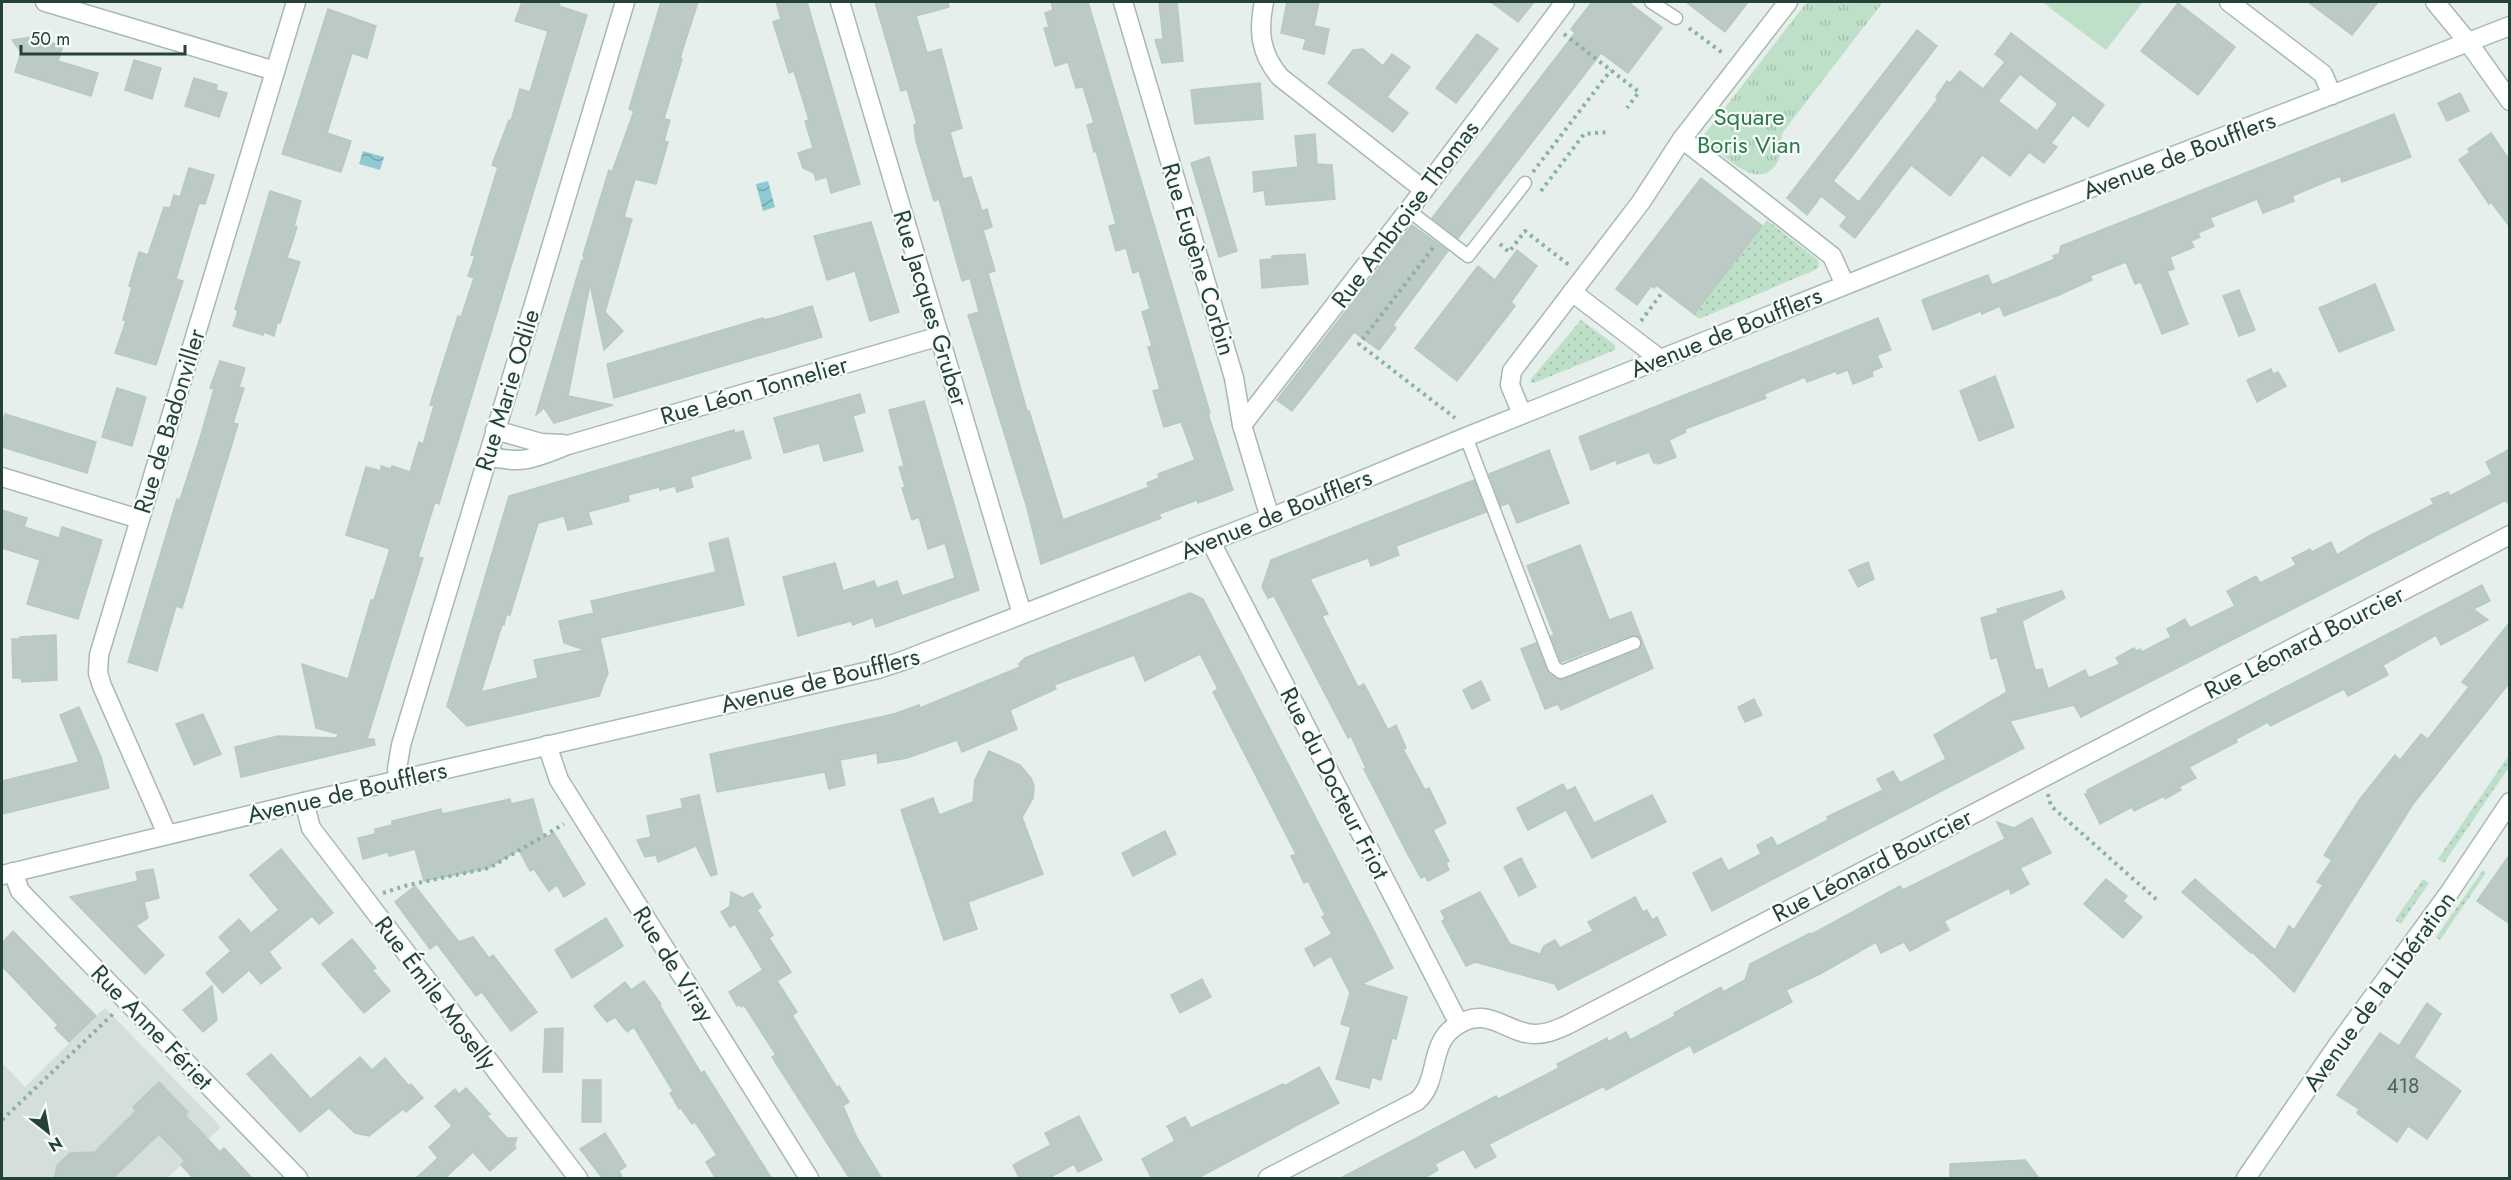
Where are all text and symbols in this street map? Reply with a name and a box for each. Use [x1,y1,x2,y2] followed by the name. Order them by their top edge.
[21,18,184,56] scale bar
[30,26,70,52] text: 50 m
[1697,99,1801,162] park label: Square Boris Vian
[2078,102,2280,208] street label: Avenue de Boufflers
[1323,113,1487,315] street label: Rue Ambroise Thomas
[1153,158,1245,360] street label: Rue Eugène Corbin
[885,206,978,411] street label: Rue Jacques Gruber
[1625,278,1827,386] street label: Avenue de Boufflers
[466,305,548,475] street label: Rue Marie Odile
[124,324,214,518] street label: Rue de Badonviller
[656,346,853,433] street label: Rue Léon Tonnelier
[1175,460,1377,568] street label: Avenue de Boufflers
[2198,576,2411,708] street label: Rue Léonard Bourcier
[717,638,923,722] street label: Avenue de Boufflers
[1272,681,1399,885] street label: Rue du Docteur Friot
[244,752,450,832] street label: Avenue de Boufflers
[1766,799,1979,931] street label: Rue Léonard Bourcier
[2294,884,2464,1098] street label: Avenue de la Libération
[624,899,724,1029] street label: Rue de Viray
[366,909,506,1078] street label: Rue Émile Moselly
[83,956,221,1098] street label: Rue Anne Fériet
[2386,1071,2420,1101] house number: 418
[18,1102,78,1162] north arrow
[44,1131,67,1158] text: N

